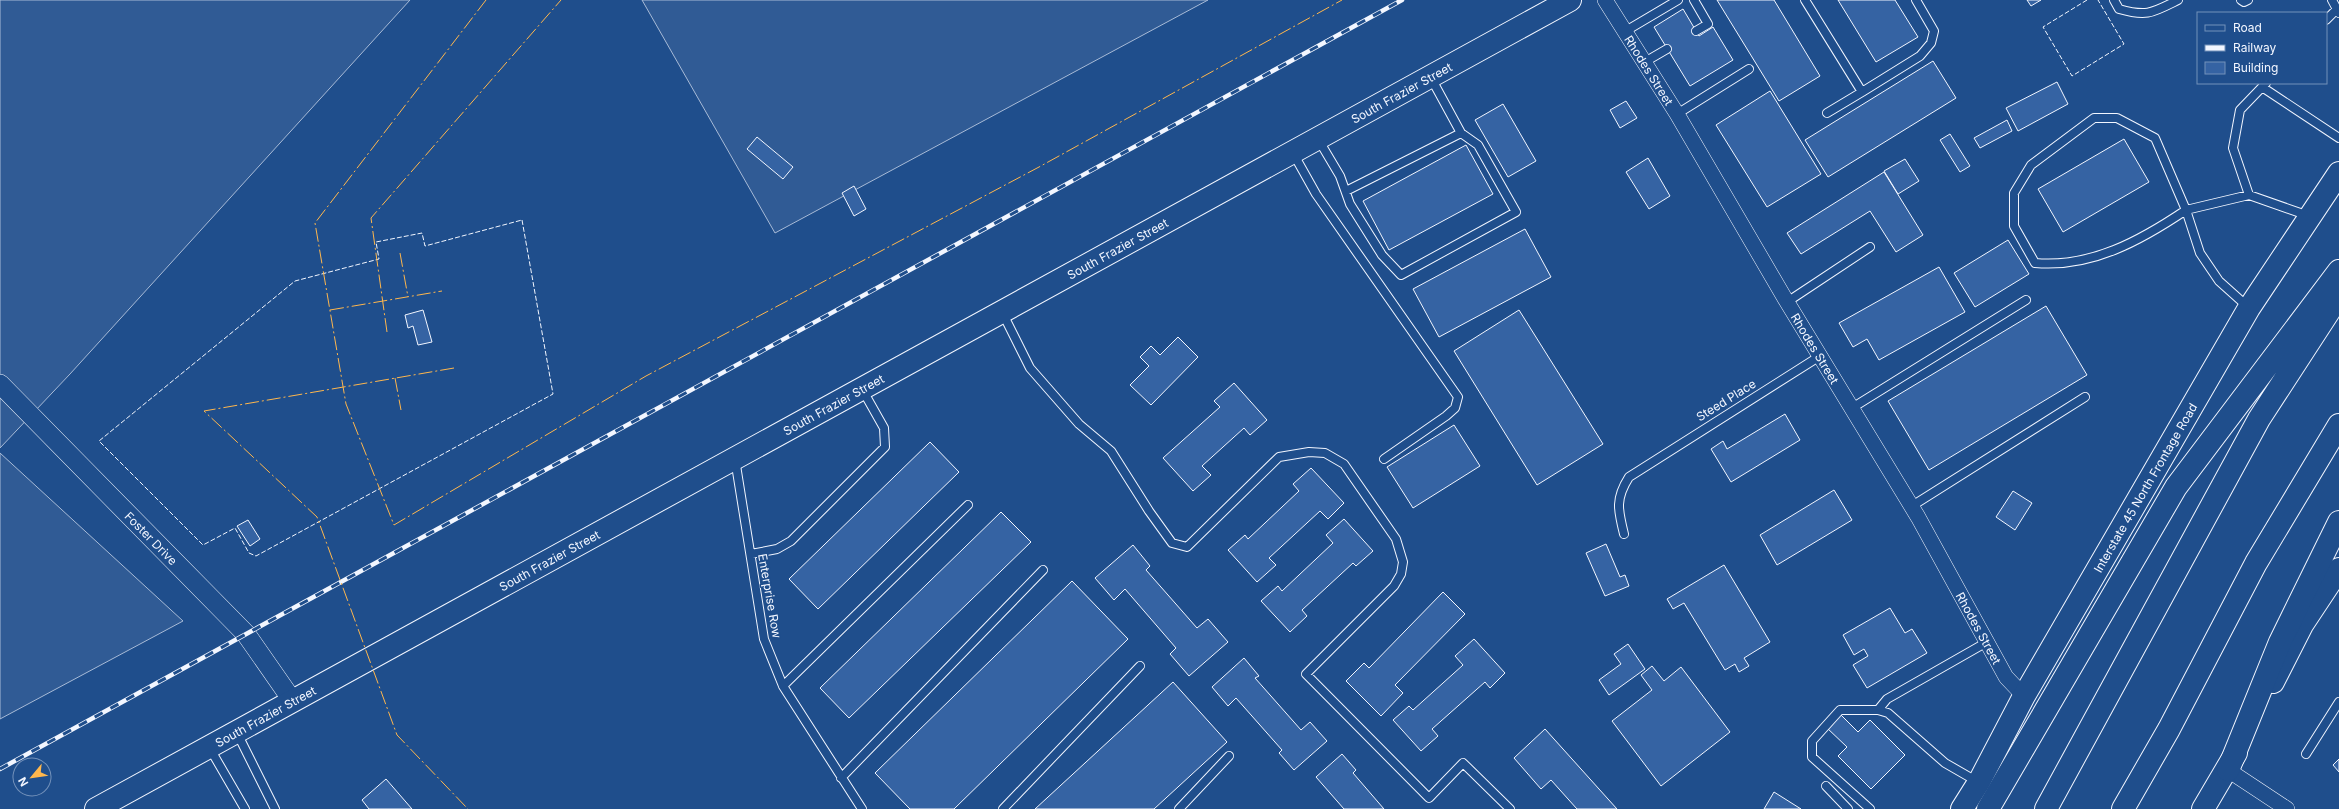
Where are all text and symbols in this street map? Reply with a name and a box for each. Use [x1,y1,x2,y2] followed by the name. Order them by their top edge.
[2197,12,2327,84] legend
[2233,20,2262,35] text: Road
[1622,32,1677,108] street label: Rhodes Street
[2233,40,2277,55] text: Railway
[1348,59,1454,126] street label: South Frazier Street
[2233,60,2278,75] text: Building
[1064,215,1170,282] street label: South Frazier Street
[1788,310,1843,387] street label: Rhodes Street
[780,371,886,438] street label: South Frazier Street
[1693,376,1759,424] street label: Steed Place
[2090,400,2200,575] street label: Interstate 45 North Frontage Road
[122,508,181,568] street label: Foster Drive
[496,527,602,594] street label: South Frazier Street
[755,552,785,640] street label: Enterprise Row
[1953,589,2005,667] street label: Rhodes Street
[212,682,318,750] street label: South Frazier Street
[12,757,52,797] north arrow
[15,775,31,789] text: N

